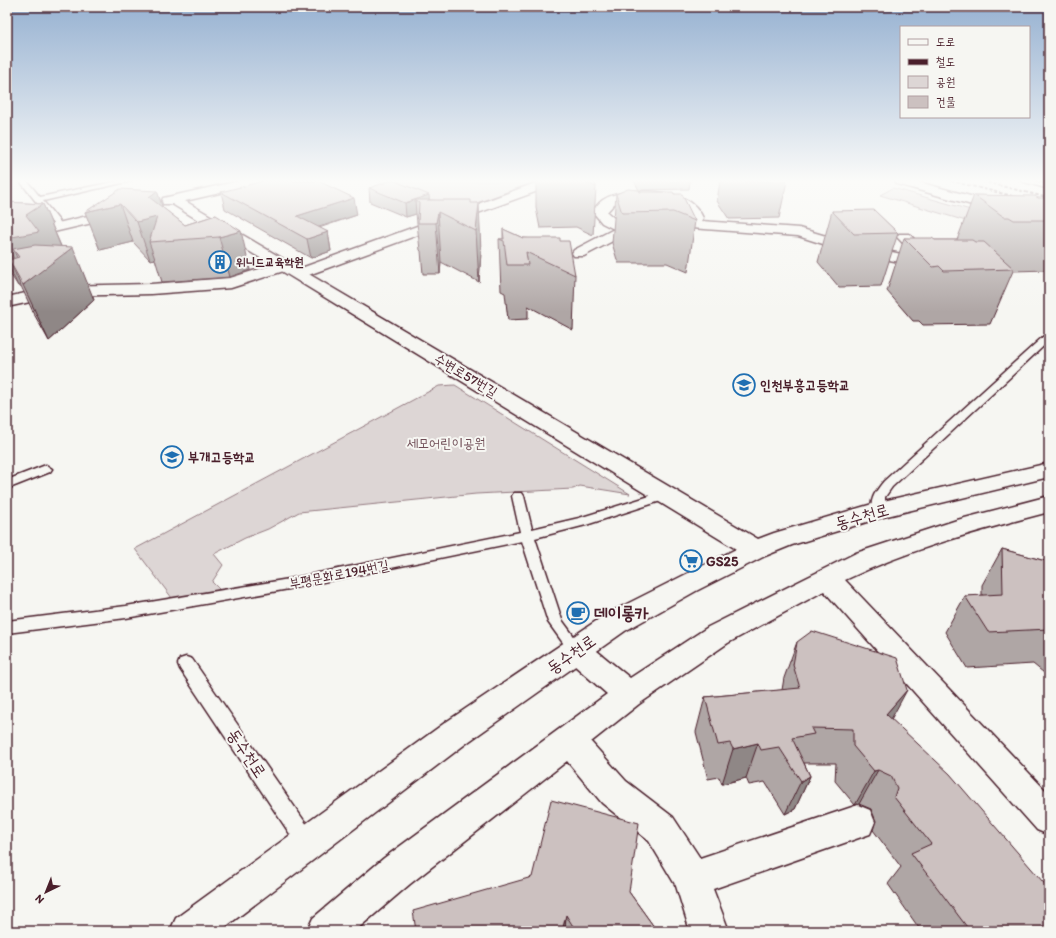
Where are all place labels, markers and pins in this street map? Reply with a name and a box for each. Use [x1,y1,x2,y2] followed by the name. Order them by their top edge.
[207,249,233,275] building icon: 위니드교육학원
[236,255,304,269] place label: 위니드교육학원
[731,372,757,398] school or university icon: 인천부흥고등학교
[760,377,850,394] place label: 인천부흥고등학교
[159,444,185,470] school or university icon: 부개고등학교
[188,449,256,466] place label: 부개고등학교
[678,548,704,574] supermarket icon: GS25
[706,553,739,570] place label: GS25
[565,600,591,626] cafe icon: 데이롱카
[594,603,649,623] place label: 데이롱카

